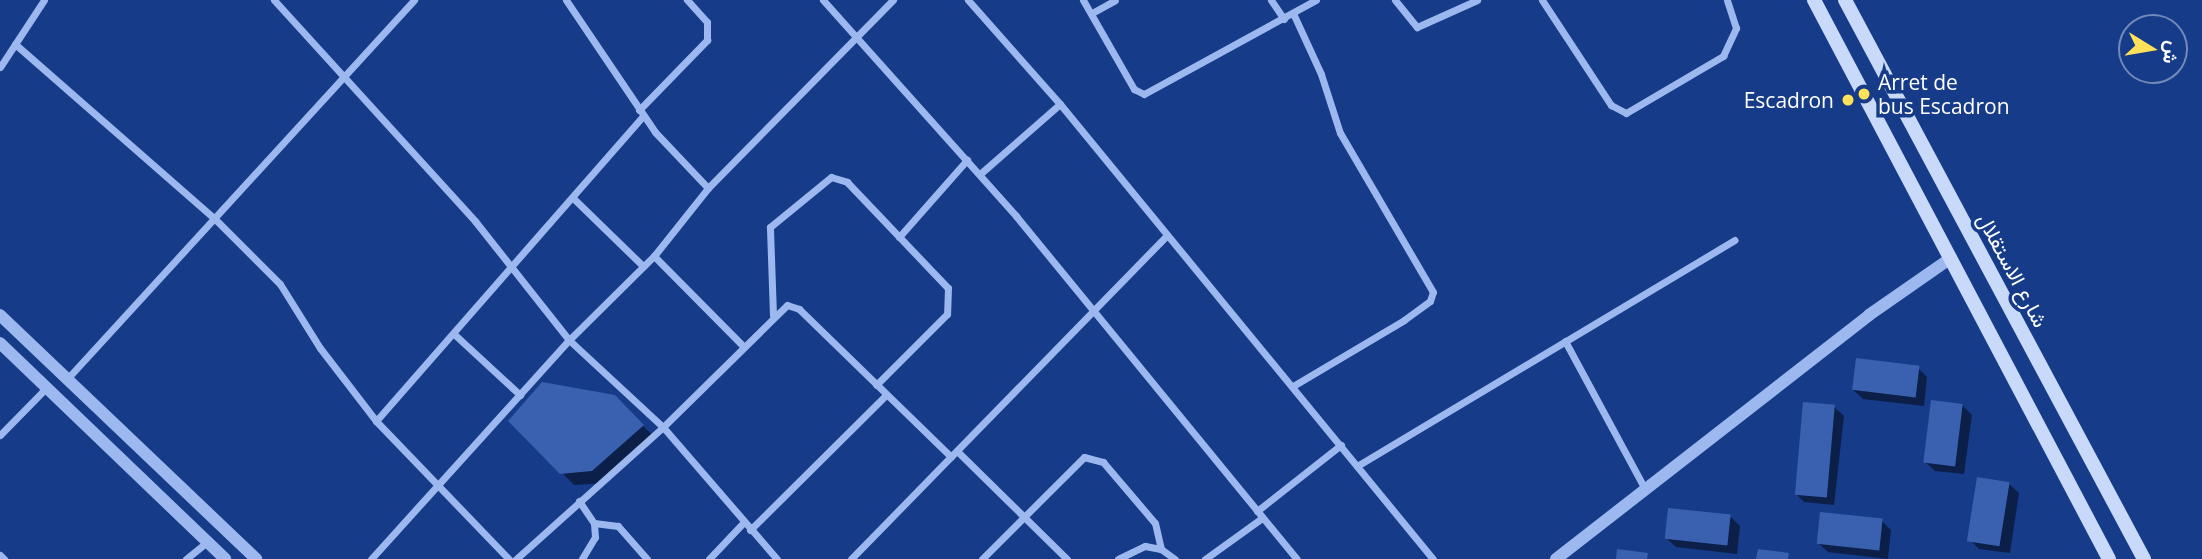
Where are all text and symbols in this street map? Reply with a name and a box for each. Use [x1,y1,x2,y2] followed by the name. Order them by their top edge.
[2118,14,2188,84] north arrow
[2157,39,2187,66] text: ش
[1878,69,2010,119] place label: Arret de bus Escadron
[1856,86,1872,102] marker: Arret de bus Escadron
[1744,87,1834,113] place label: Escadron
[1840,92,1856,108] marker: Escadron
[1972,209,2054,331] street label: شارع الاستقلال

